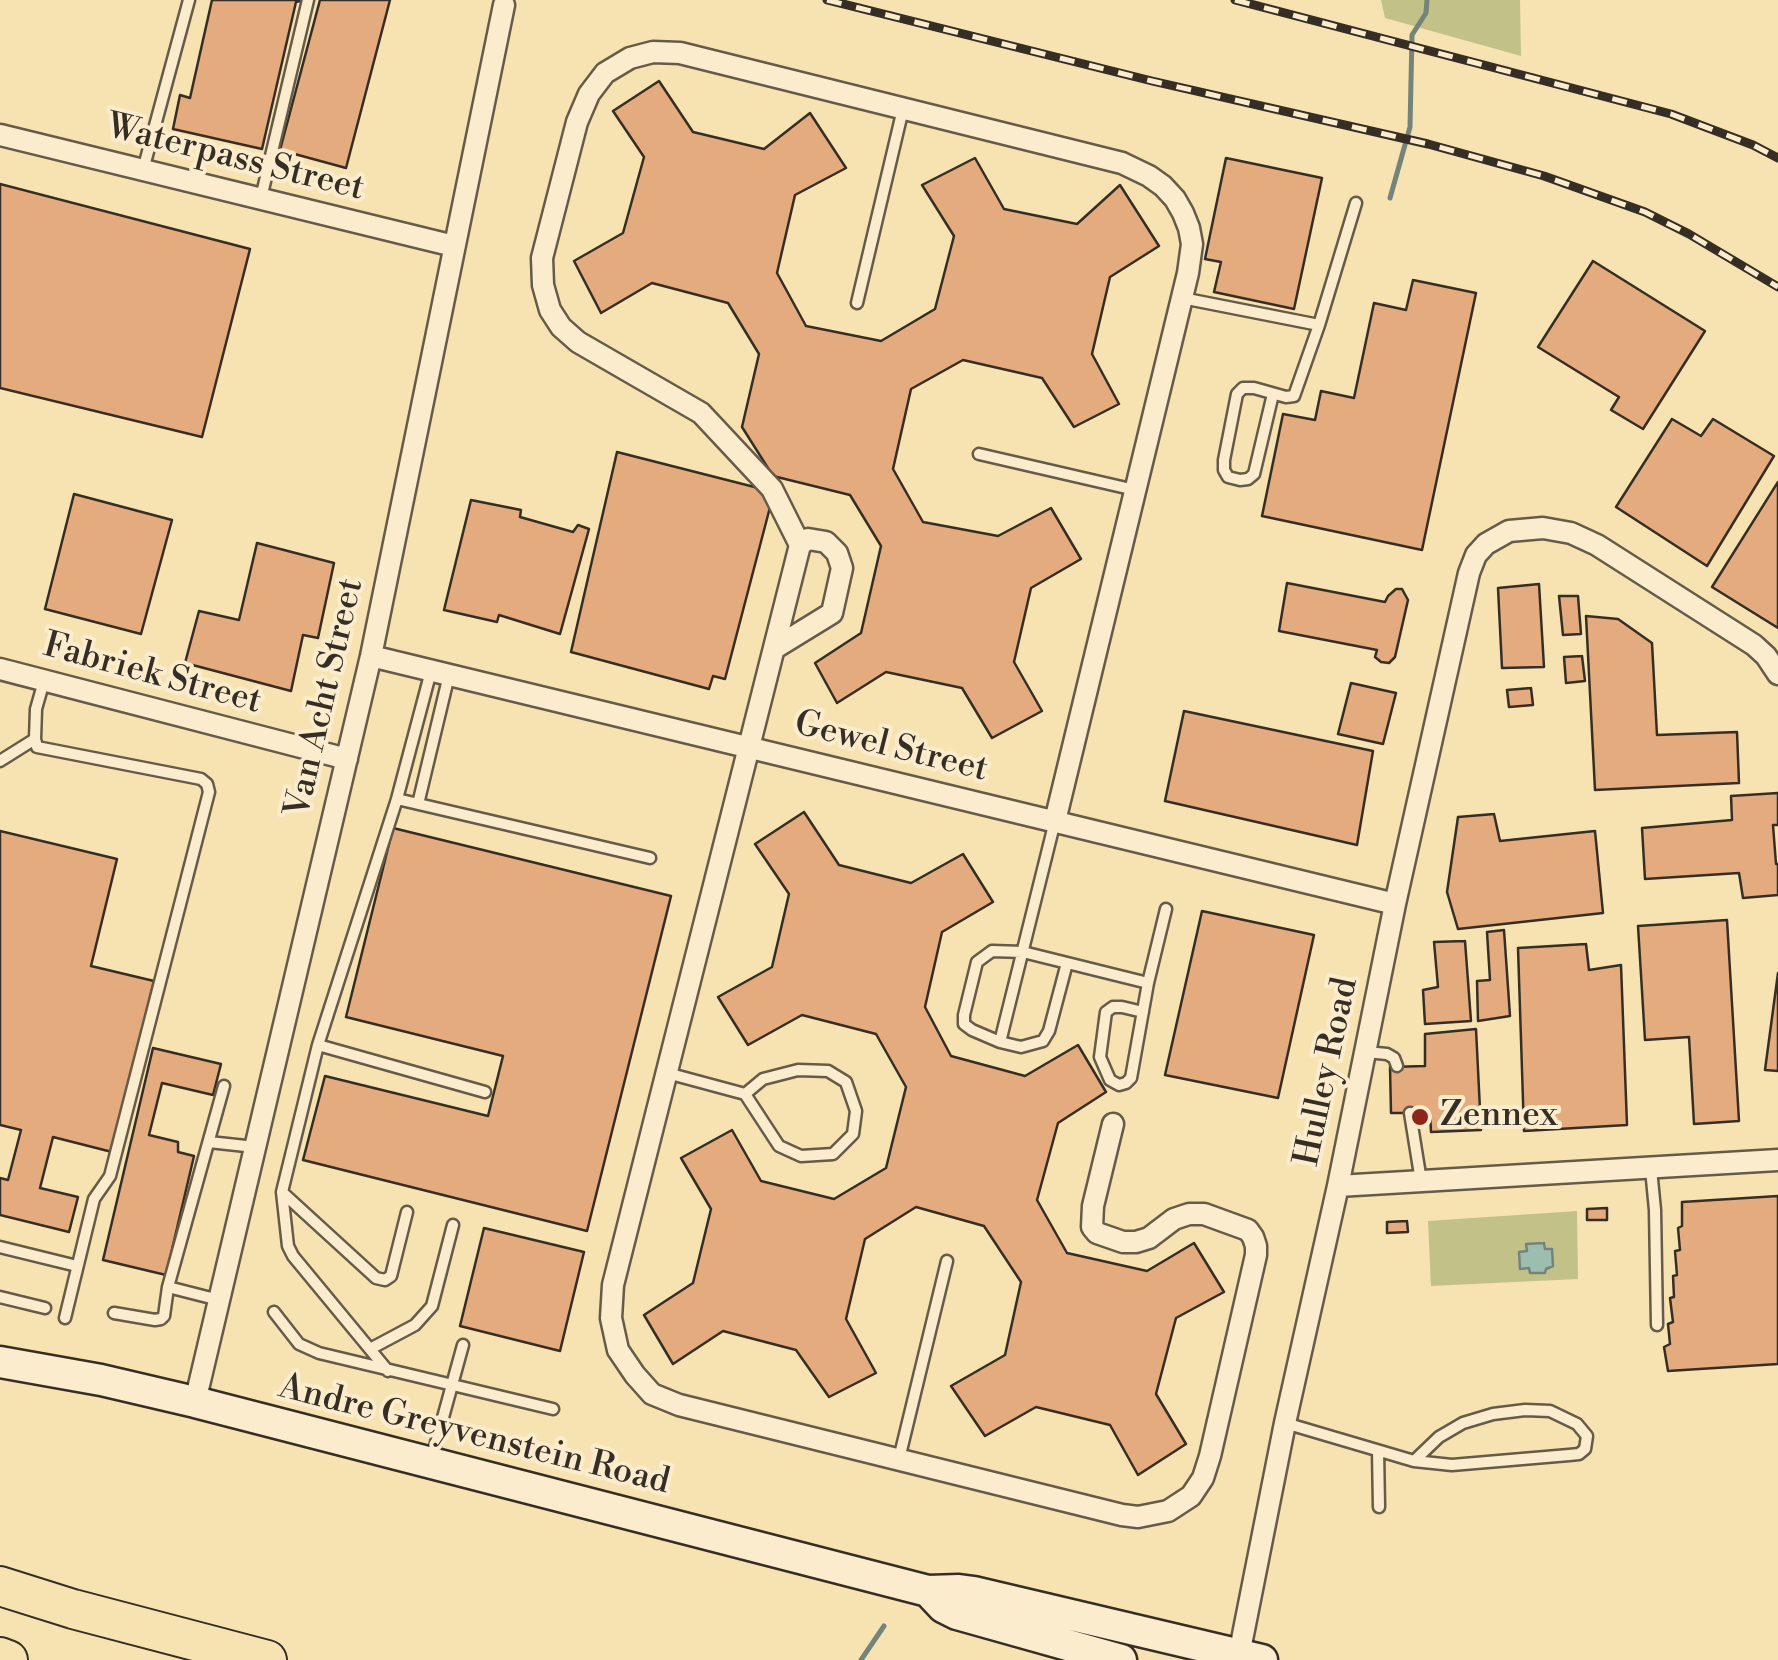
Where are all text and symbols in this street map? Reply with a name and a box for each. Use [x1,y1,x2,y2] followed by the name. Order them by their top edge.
[102,107,368,211] street label: Waterpass Street
[278,575,374,821] street label: Van Acht Street
[38,626,266,724] street label: Fabriek Street
[790,704,992,792] street label: Gewel Street
[1288,974,1368,1170] street label: Hulley Road
[1440,1096,1557,1138] place label: Zennex
[1409,1106,1431,1128] marker: Zennex
[274,1367,674,1505] street label: Andre Greyvenstein Road

